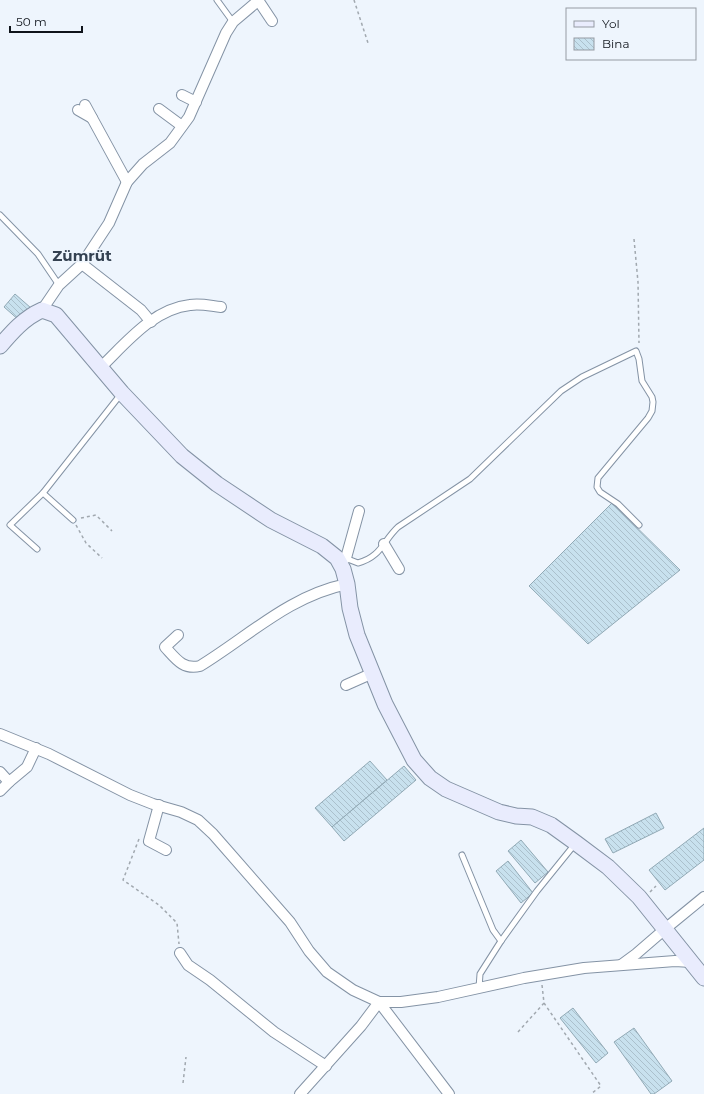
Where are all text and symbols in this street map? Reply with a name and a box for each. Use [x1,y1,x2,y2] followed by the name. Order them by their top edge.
[10,8,82,34] scale bar
[566,8,696,60] legend
[16,14,47,29] text: 50 m
[602,16,620,31] text: Yol
[602,36,629,51] text: Bina
[52,246,112,265] district label: Zümrüt

